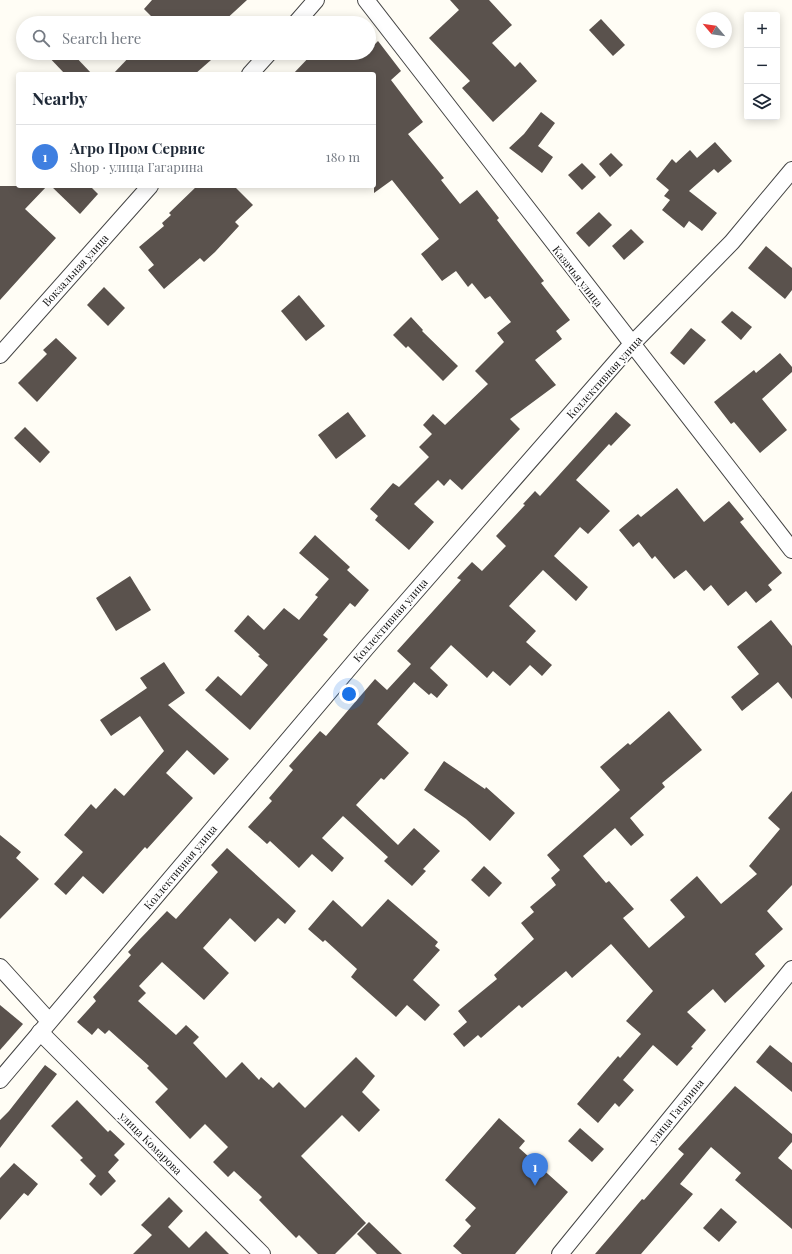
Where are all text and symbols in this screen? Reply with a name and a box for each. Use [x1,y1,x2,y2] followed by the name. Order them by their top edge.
[696,12,732,48] north arrow
[744,12,780,120] map controls
[744,12,780,48] button: +
[16,16,376,60] search box
[30,27,52,49] icon: search
[62,28,141,48] text: Search here
[744,48,780,84] button: −
[744,84,780,120] button: layers
[32,87,87,109] text: Nearby
[70,138,205,158] text: Агро Пром Сервис
[43,148,47,165] text: 1
[326,148,360,165] text: 180 m
[70,158,203,175] text: Shop · улица Гагарина
[39,230,112,309] street label: Вокзальная улица
[549,242,607,310] street label: Казачья улица
[563,332,645,422] street label: Коллективная улица
[349,575,431,665] street label: Коллективная улица
[339,684,359,704] your location
[140,821,220,913] street label: Коллективная улица
[645,1075,707,1147] street label: улица Гагарина
[116,1108,186,1178] street label: улица Комарова
[522,1153,548,1186] pin: 1

